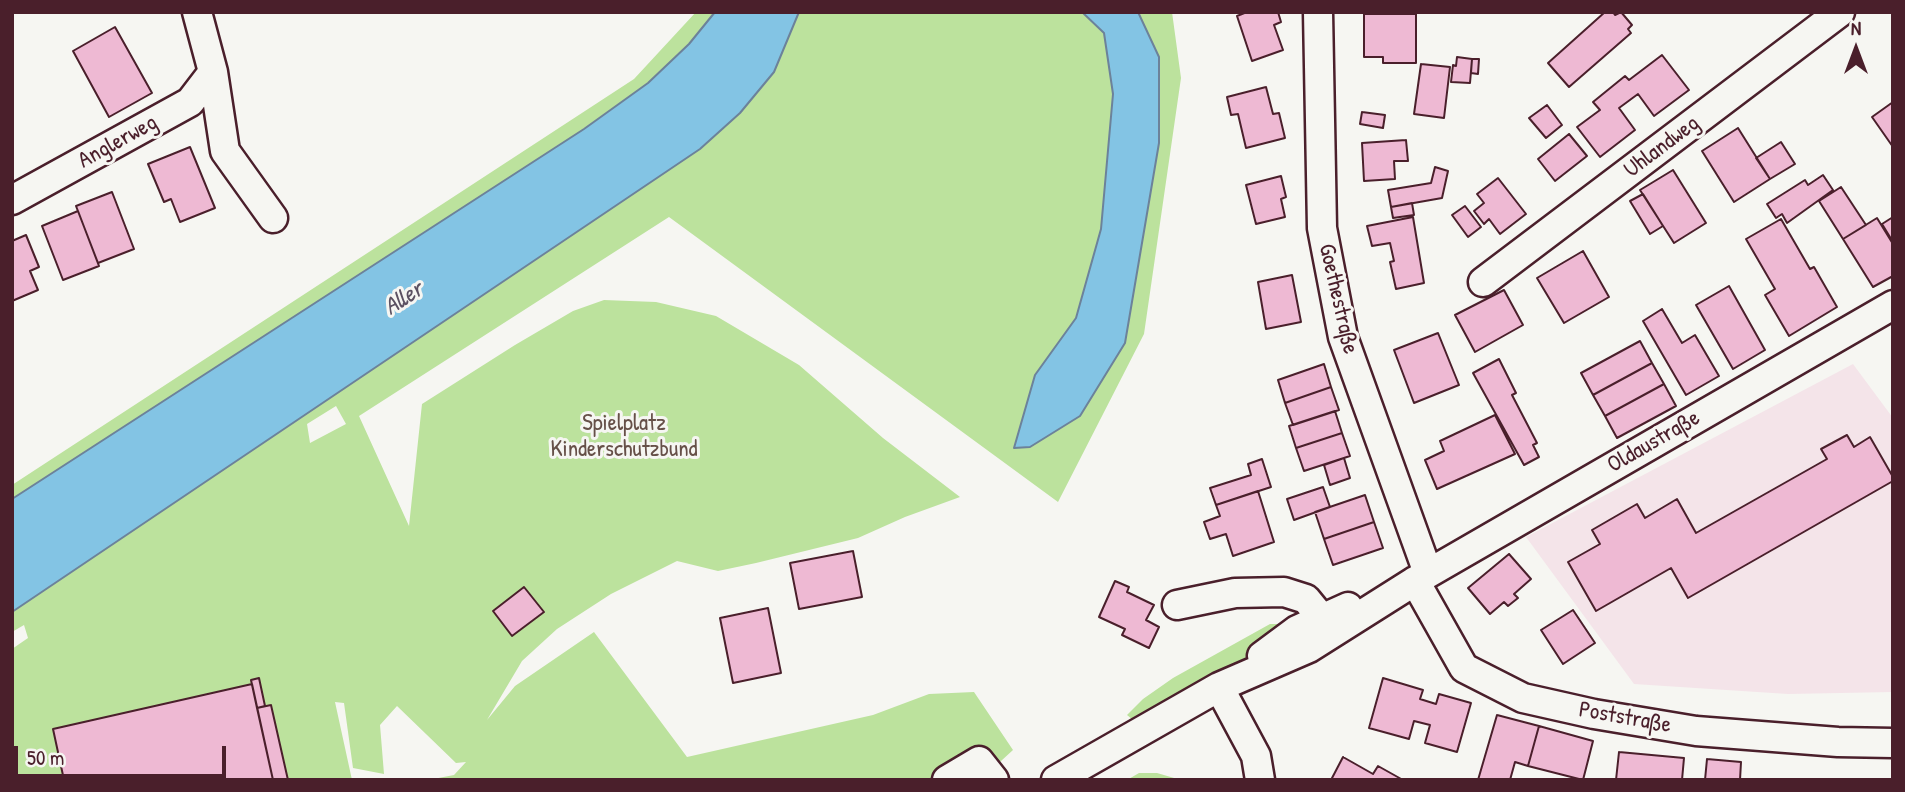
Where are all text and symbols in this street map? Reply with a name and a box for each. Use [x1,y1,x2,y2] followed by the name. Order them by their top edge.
[1821,14,1891,84] north arrow
[1851,15,1861,41] text: N
[74,109,162,175] street label: Anglerweg
[1619,110,1705,184] street label: Uhlandweg
[1312,241,1364,357] street label: Goethestraße
[379,276,429,322] water label: Aller
[1603,405,1705,479] street label: Oldaustraße
[551,410,697,464] park label: Spielplatz Kinderschutzbund
[1577,696,1673,740] street label: Poststraße
[18,732,229,776] scale bar
[27,743,64,772] text: 50 m

